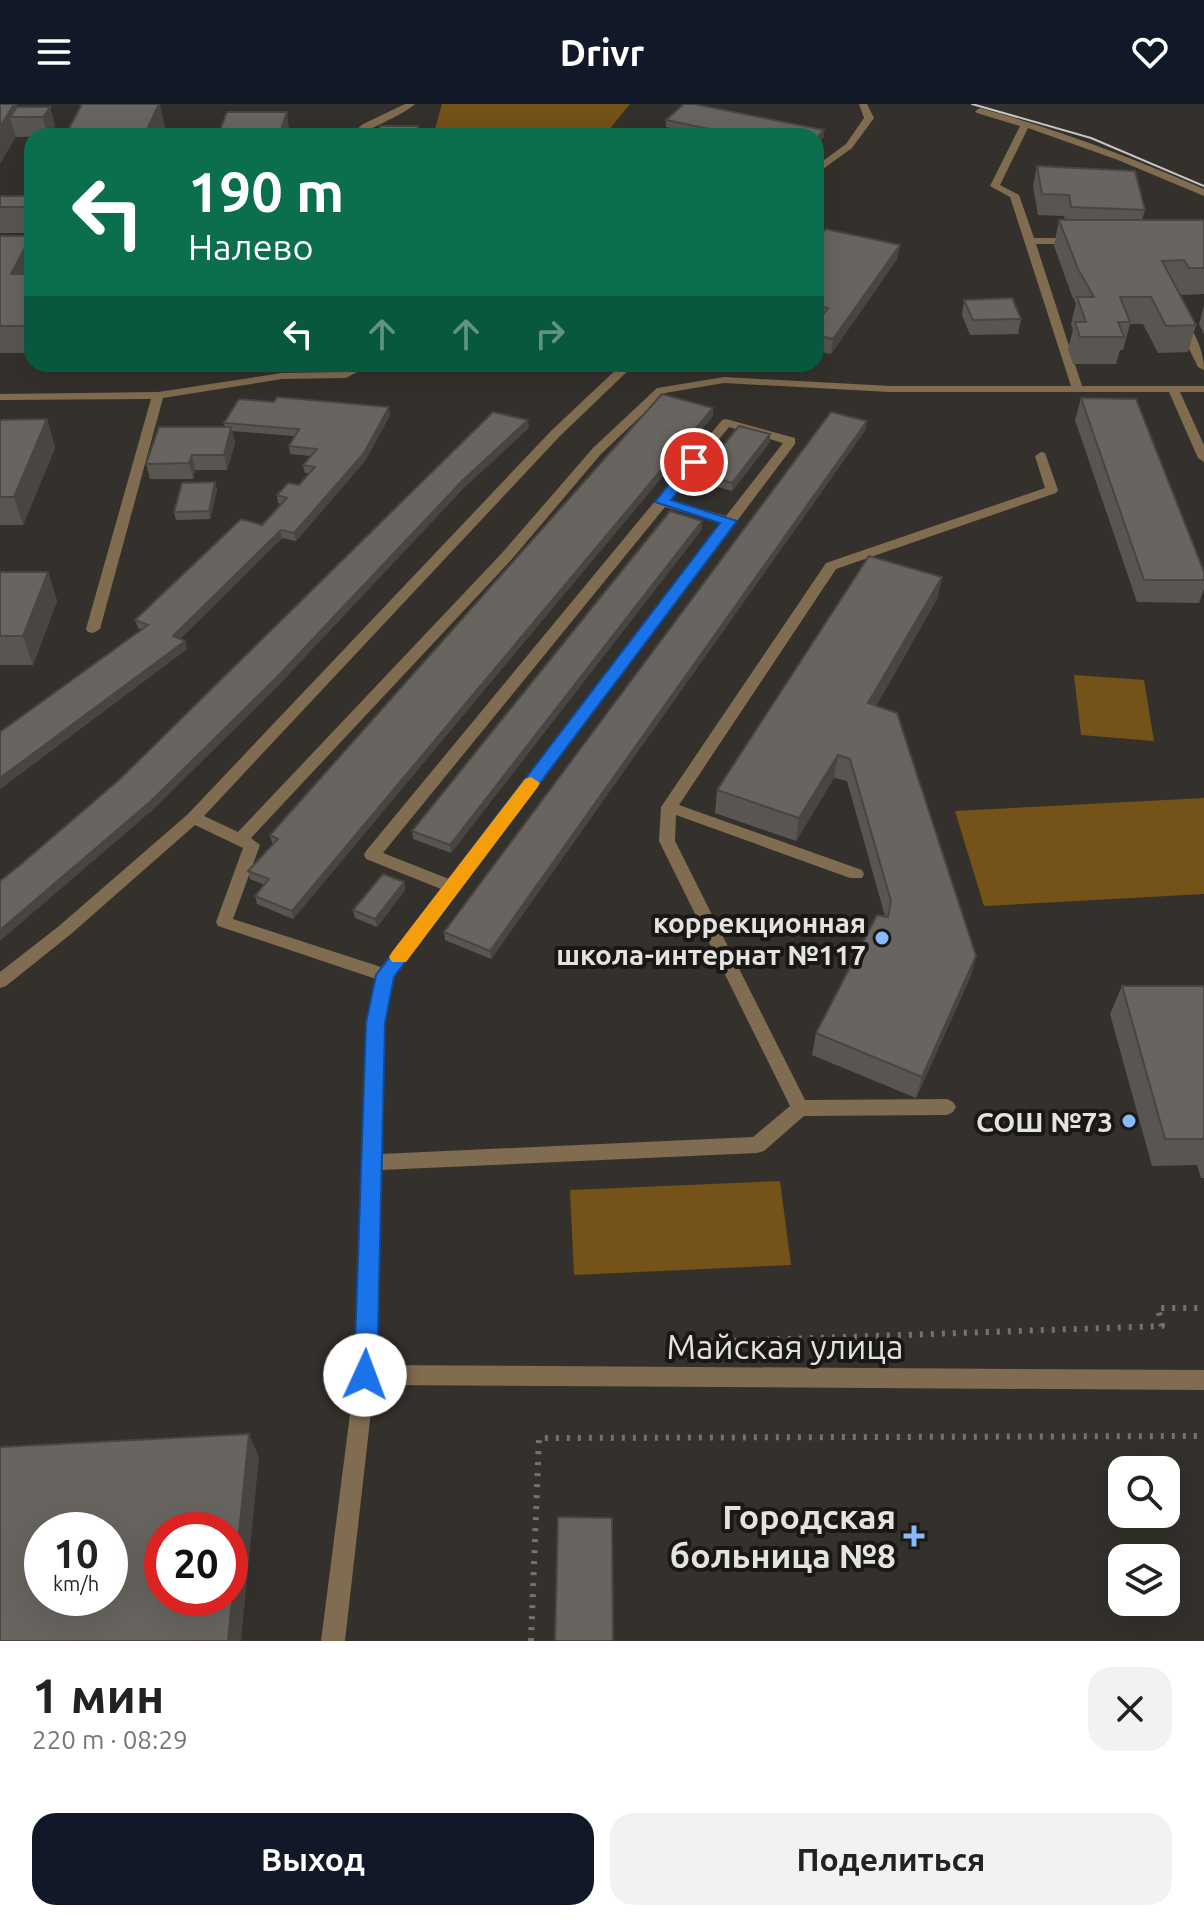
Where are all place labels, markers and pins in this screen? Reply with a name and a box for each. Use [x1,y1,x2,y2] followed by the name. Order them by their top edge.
[660,428,728,496] pin
[556,907,866,970] place label: коррекционная школа-интернат №117
[873,929,891,947] marker: коррекционная школа-интернат №117
[976,1106,1113,1137] place label: СОШ №73
[1120,1112,1138,1130] marker: СОШ №73
[670,1497,896,1574] place label: Городская больница №8
[903,1525,925,1547] marker: Городская больница №8

